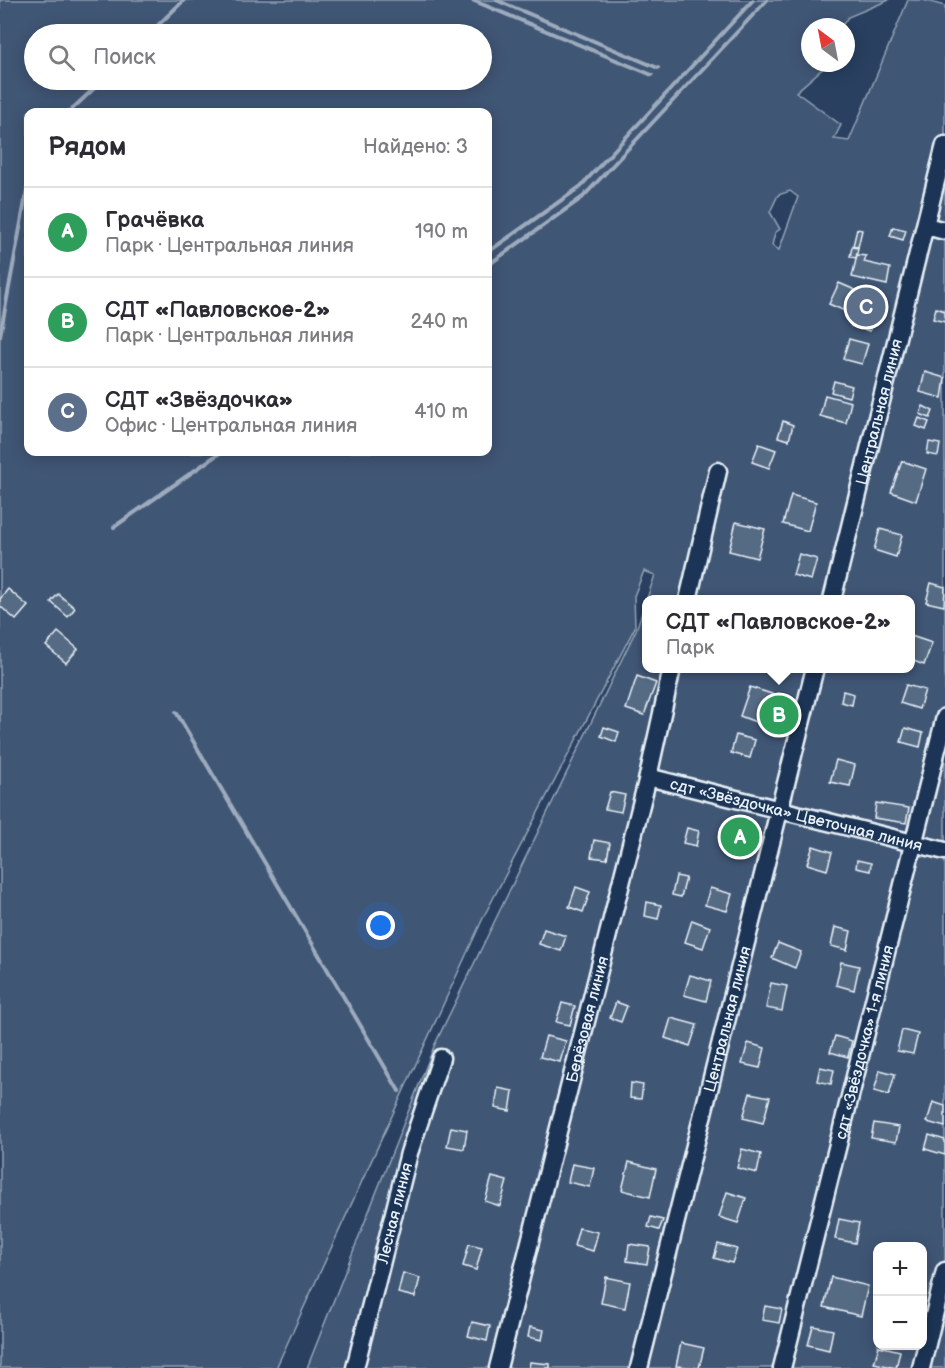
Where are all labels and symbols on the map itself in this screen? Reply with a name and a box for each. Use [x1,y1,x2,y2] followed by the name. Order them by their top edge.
[801,18,855,72] north arrow
[846,284,886,330] pin: C
[853,337,907,487] street label: Центральная линия
[760,692,798,738] pin: B
[668,775,924,856] street label: сдт «Звёздочка» Цветочная линия
[720,814,760,860] pin: A
[366,911,395,940] your location
[832,943,899,1142] street label: сдт «Звёздочка» 1-я линия
[701,944,756,1094] street label: Центральная линия
[563,954,613,1085] street label: Берёзовая линия
[373,1161,417,1267] street label: Лесная линия

